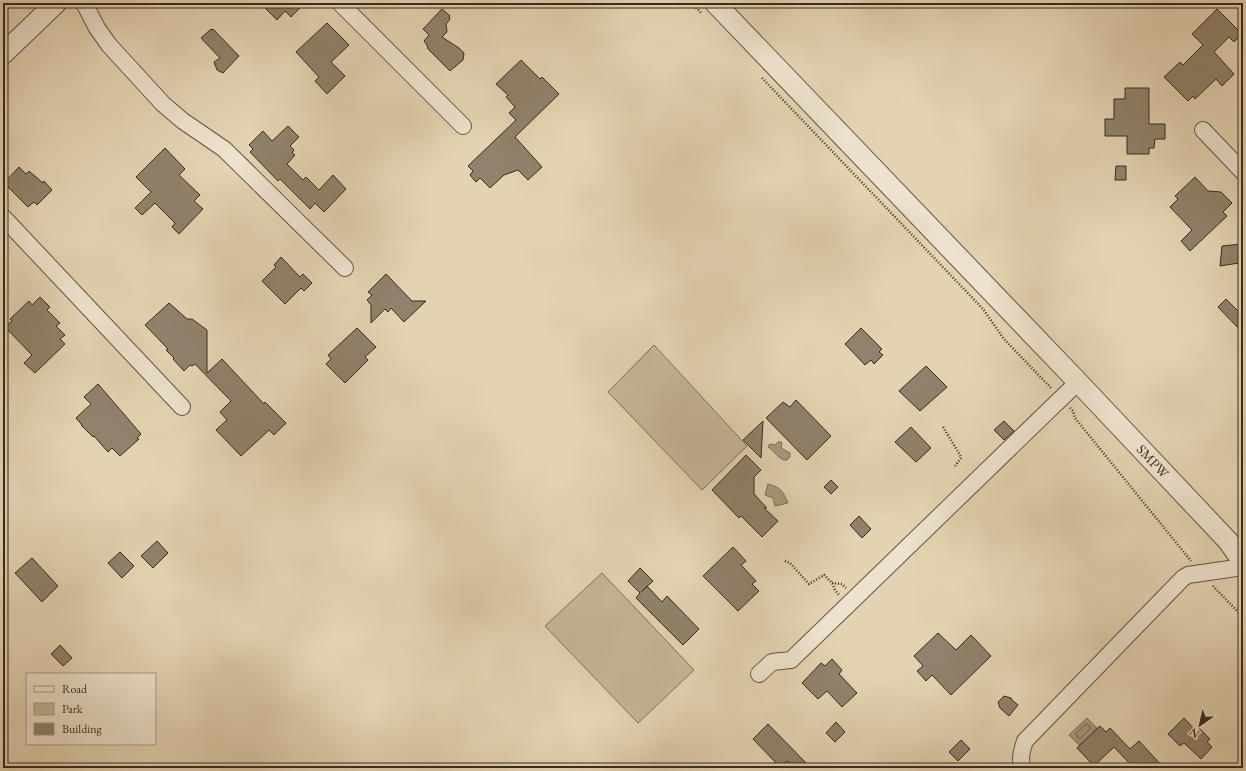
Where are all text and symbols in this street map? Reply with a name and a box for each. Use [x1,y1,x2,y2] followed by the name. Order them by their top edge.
[1133,440,1174,483] street label: SMPW
[26,673,156,745] legend
[62,681,88,697] text: Road
[62,701,83,717] text: Park
[1180,705,1220,745] north arrow
[62,721,103,737] text: Building
[1187,725,1202,742] text: N

